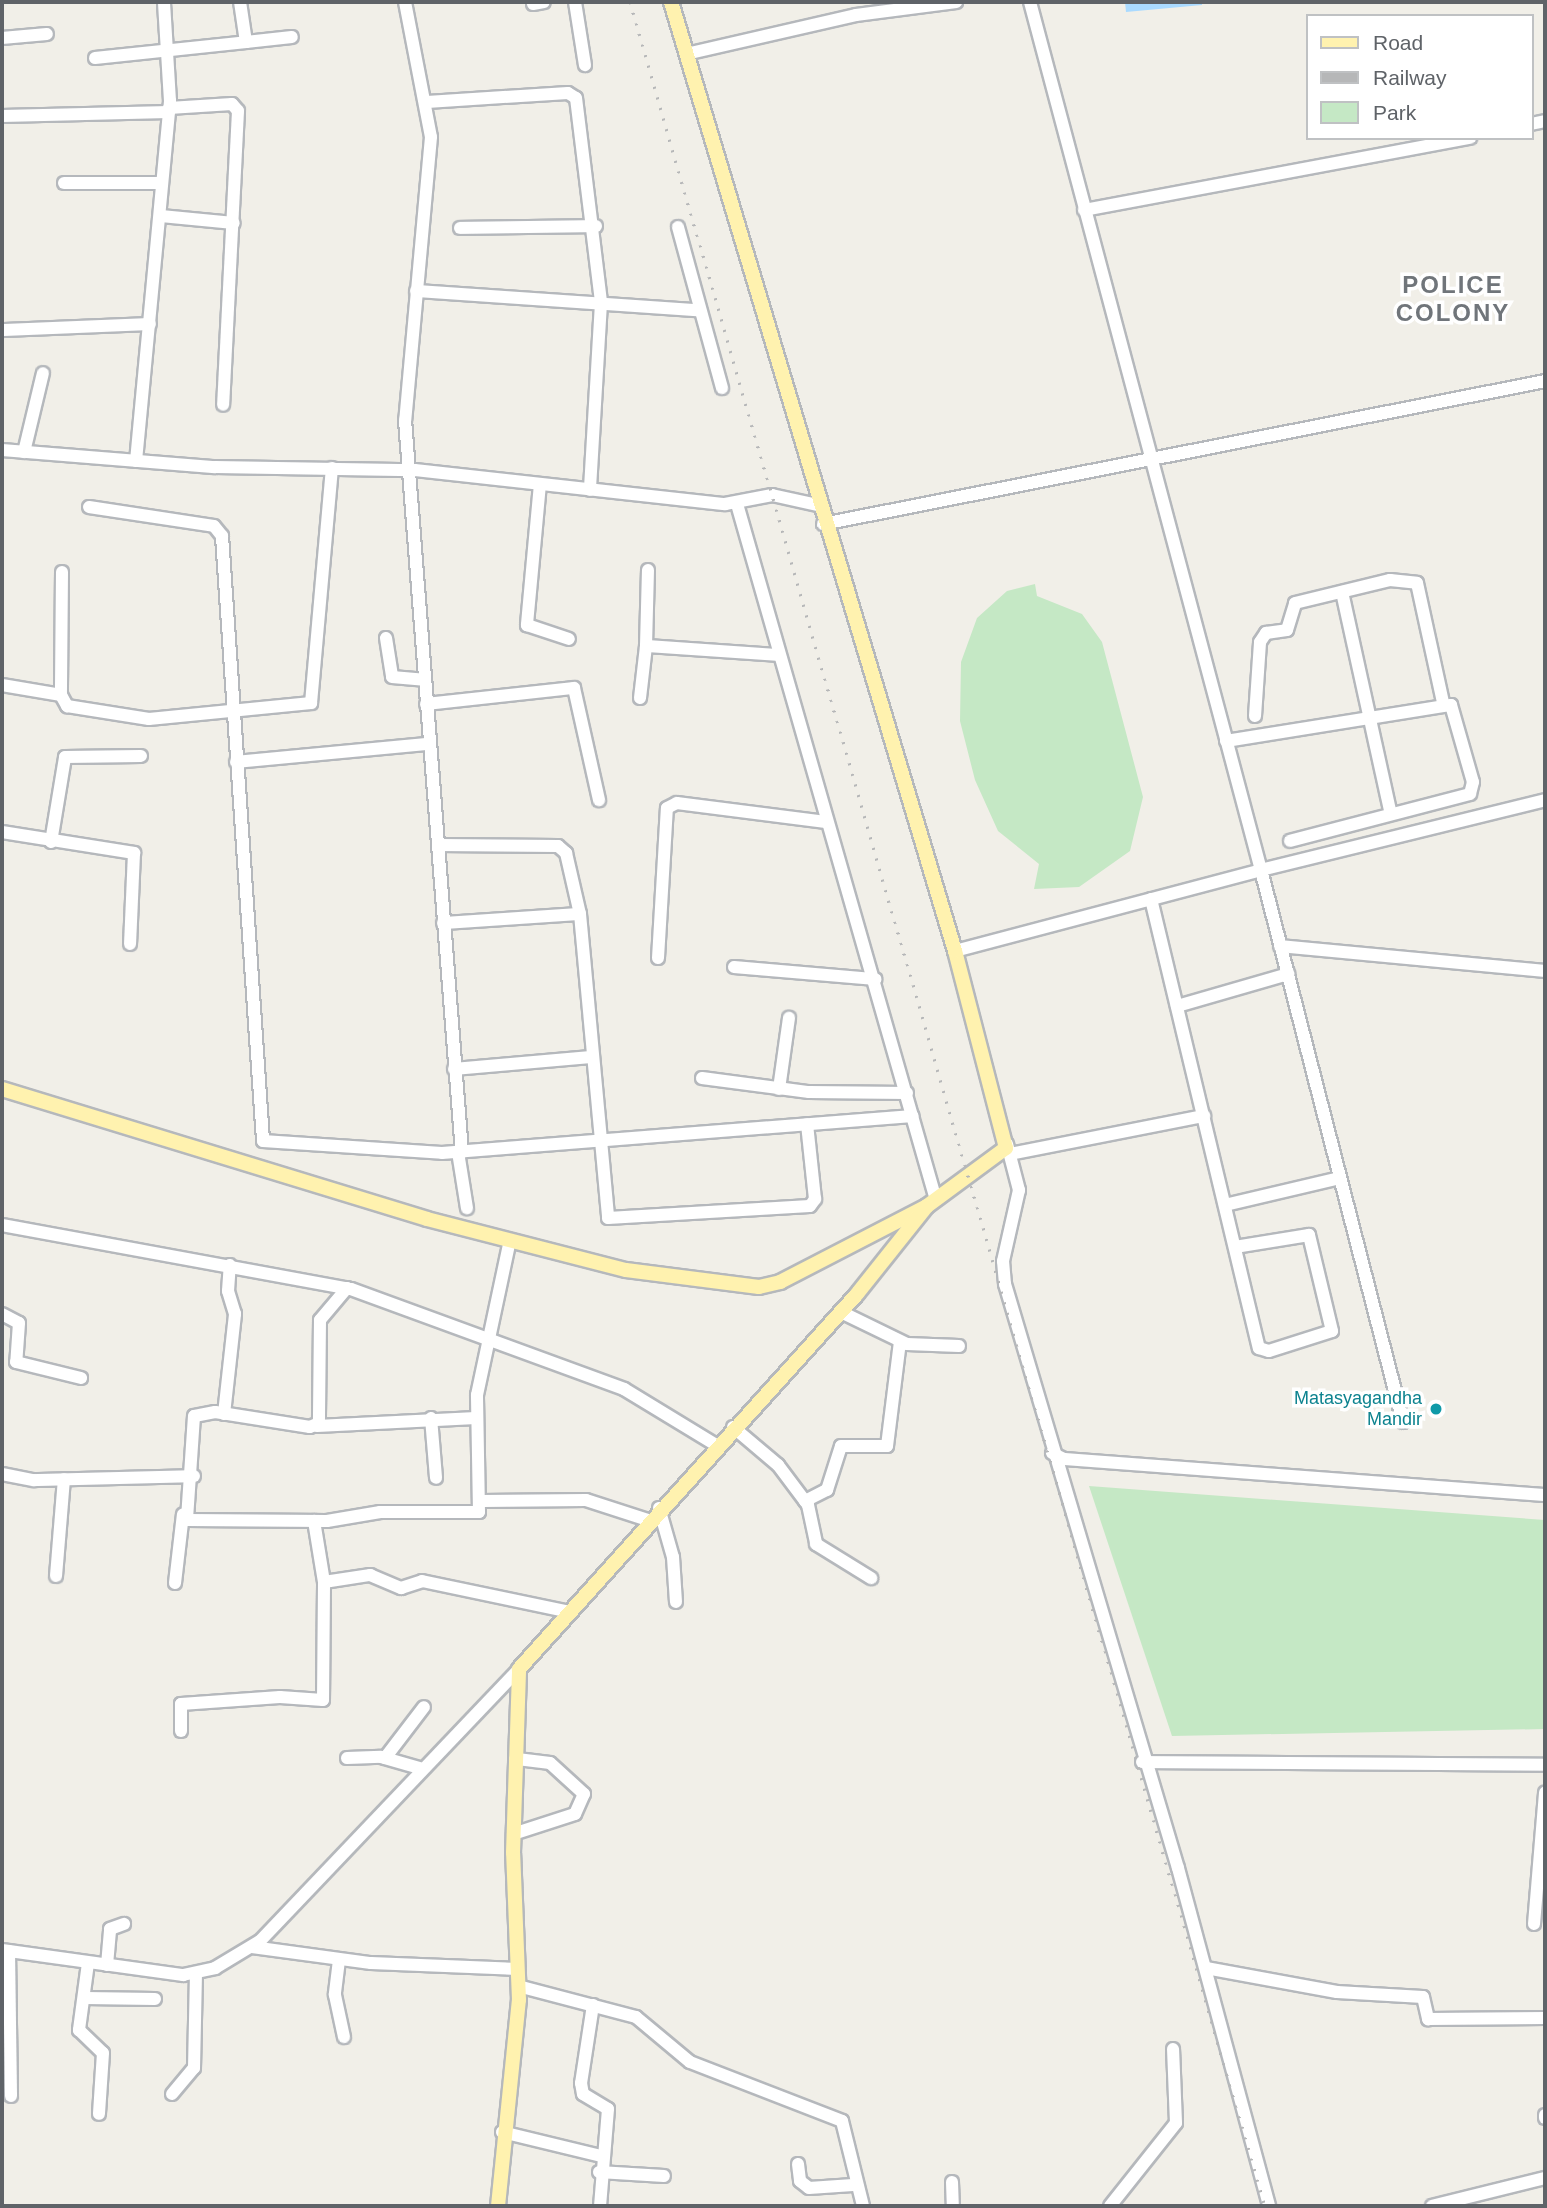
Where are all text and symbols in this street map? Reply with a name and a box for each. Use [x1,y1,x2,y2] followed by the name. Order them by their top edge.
[1306,14,1533,140] legend
[1373,31,1423,54] text: Road
[1373,66,1447,89] text: Railway
[1373,101,1416,124] text: Park
[1396,271,1510,327] district label: POLICE COLONY
[1294,1388,1422,1430] place label: Matasyagandha Mandir
[1428,1401,1444,1417] marker: Matasyagandha Mandir

